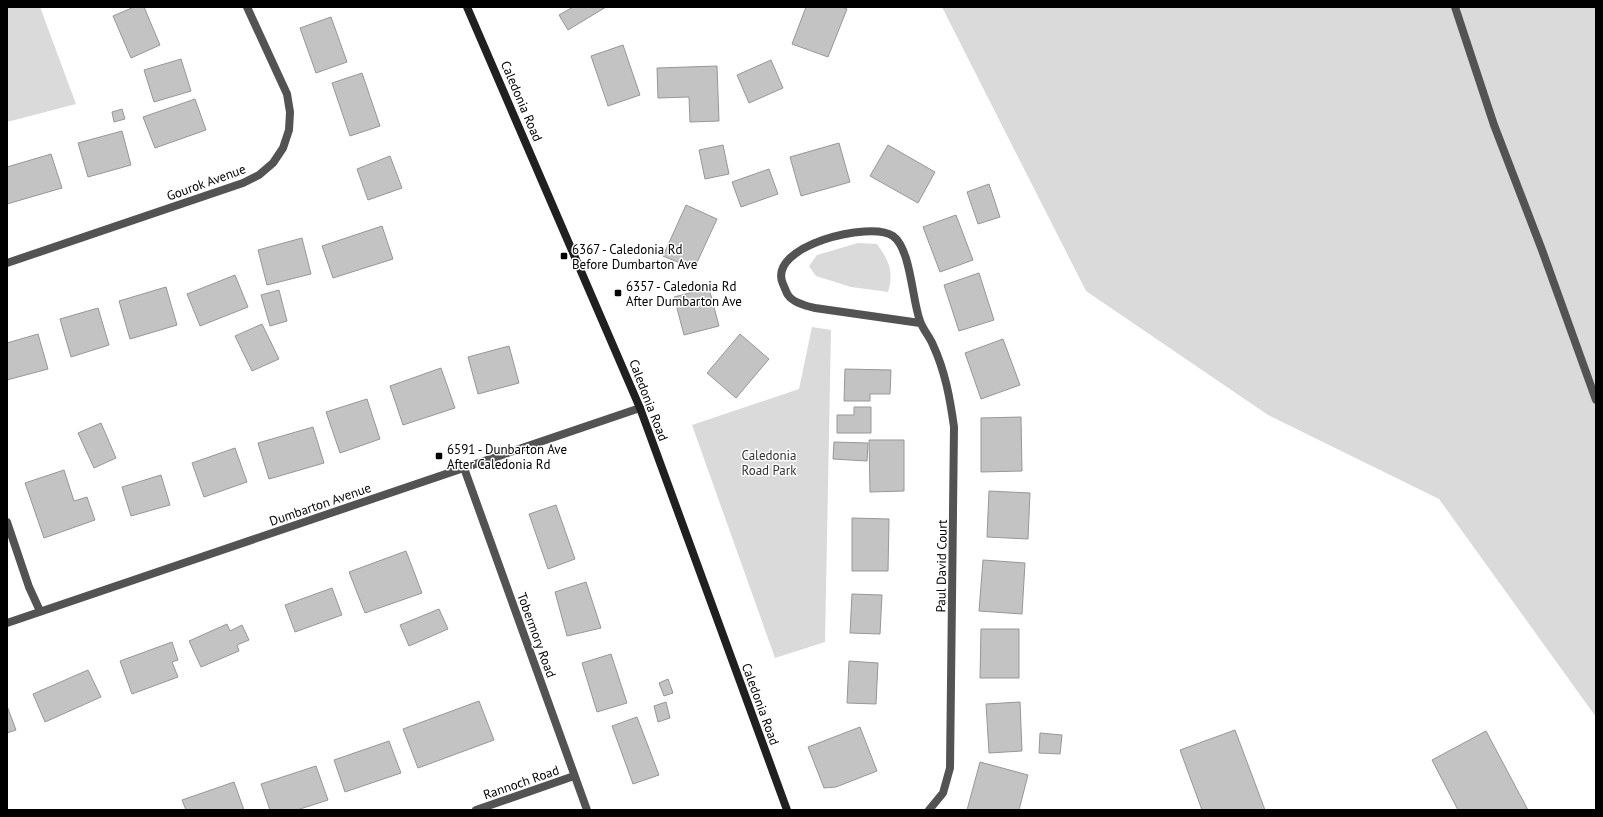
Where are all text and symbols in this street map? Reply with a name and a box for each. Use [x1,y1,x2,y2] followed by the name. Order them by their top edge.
[497,58,546,144] street label: Caledonia Road
[164,160,248,205] street label: Gourok Avenue
[572,241,697,273] place label: 6367 - Caledonia Rd Before Dumbarton Ave
[559,251,569,261] marker: 6367 - Caledonia Rd Before Dumbarton Ave
[626,278,742,310] place label: 6357 - Caledonia Rd After Dumbarton Ave
[613,288,623,298] marker: 6357 - Caledonia Rd After Dumbarton Ave
[625,357,672,443] street label: Caledonia Road
[447,441,567,473] place label: 6591 - Dunbarton Ave After Caledonia Rd
[741,447,797,479] park label: Caledonia Road Park
[434,451,444,461] marker: 6591 - Dunbarton Ave After Caledonia Rd
[267,479,373,530] street label: Dumbarton Avenue
[932,519,951,613] street label: Paul David Court
[513,590,560,680] street label: Tobermory Road
[738,661,783,748] street label: Caledonia Road
[481,762,561,803] street label: Rannoch Road

